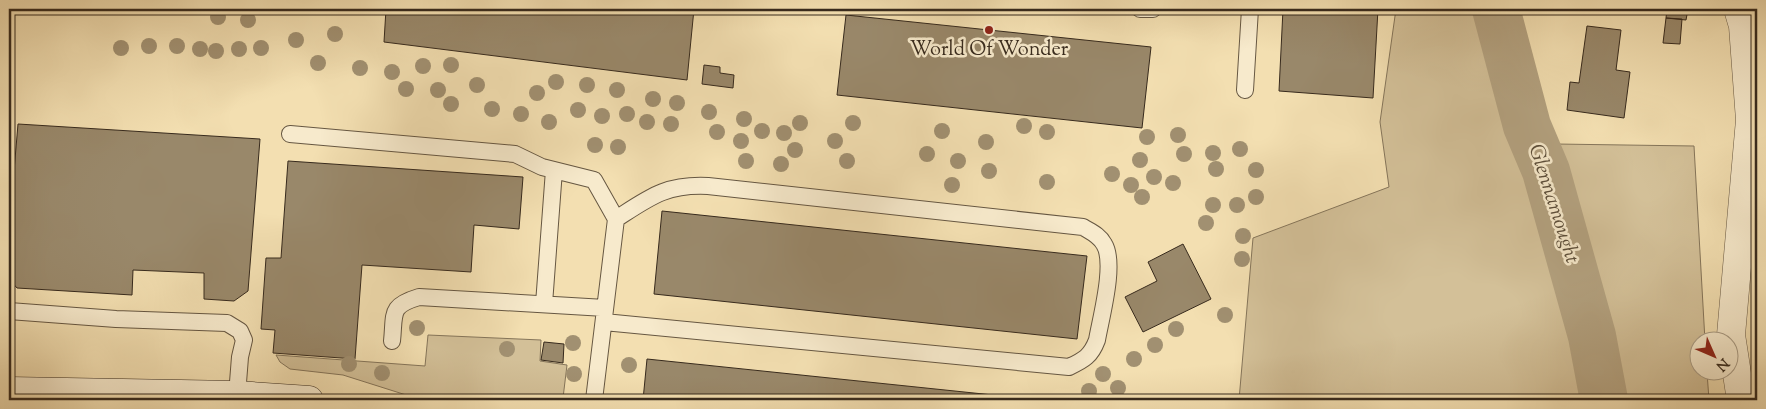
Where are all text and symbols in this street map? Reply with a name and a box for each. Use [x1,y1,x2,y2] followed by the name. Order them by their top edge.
[983,24,995,36] marker: World Of Wonder
[910,36,1069,65] place label: World Of Wonder
[1520,140,1586,268] water label: Glennamought
[1688,332,1738,382] north arrow
[1711,353,1733,375] text: N

